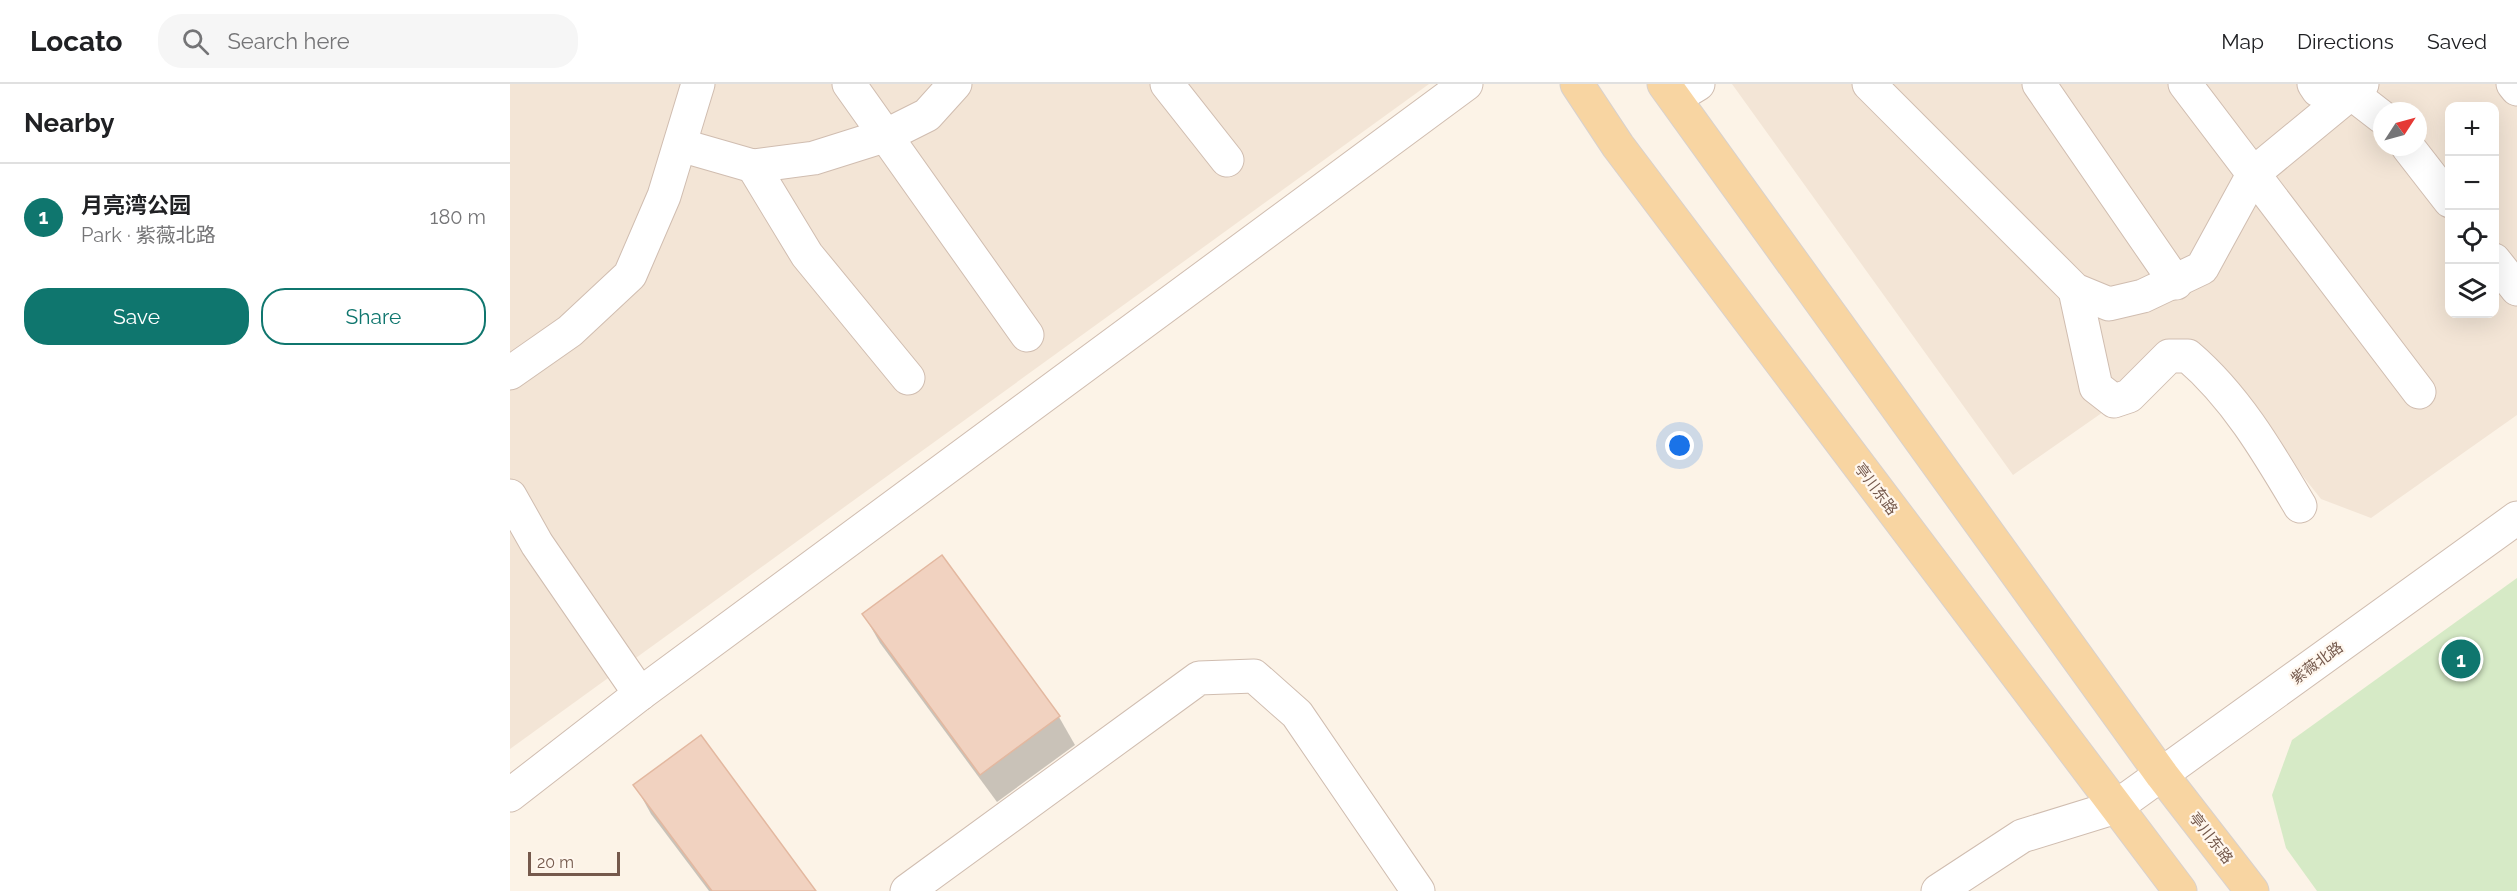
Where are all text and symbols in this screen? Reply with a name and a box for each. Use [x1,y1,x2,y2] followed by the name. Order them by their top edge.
[158,14,578,68] search box
[30,25,122,58] text: Locato
[179,25,212,58] icon: search
[227,28,350,54] text: Search here
[2221,29,2264,54] text: Map
[2297,29,2394,54] text: Directions
[2427,29,2487,54] text: Saved
[2373,102,2427,156] north arrow
[2445,102,2499,318] map controls
[2445,102,2499,156] button: +
[24,108,114,138] text: Nearby
[2445,156,2499,210] button: −
[81,192,191,218] text: 月亮湾公园
[39,205,48,229] text: 1
[430,205,486,229] text: 180 m
[2445,210,2499,264] button: locate
[81,223,216,247] text: Park · 紫薇北路
[2445,264,2499,318] button: layers
[24,288,249,345] button: Save
[261,288,486,345] button: Share
[1665,431,1694,460] your location
[1851,460,1901,518] street label: 亭川东路
[2442,636,2480,682] pin: 1
[2287,638,2347,688] street label: 紫薇北路
[2185,809,2237,867] street label: 亭川东路
[528,849,620,876] scale bar
[537,853,574,872] text: 20 m

